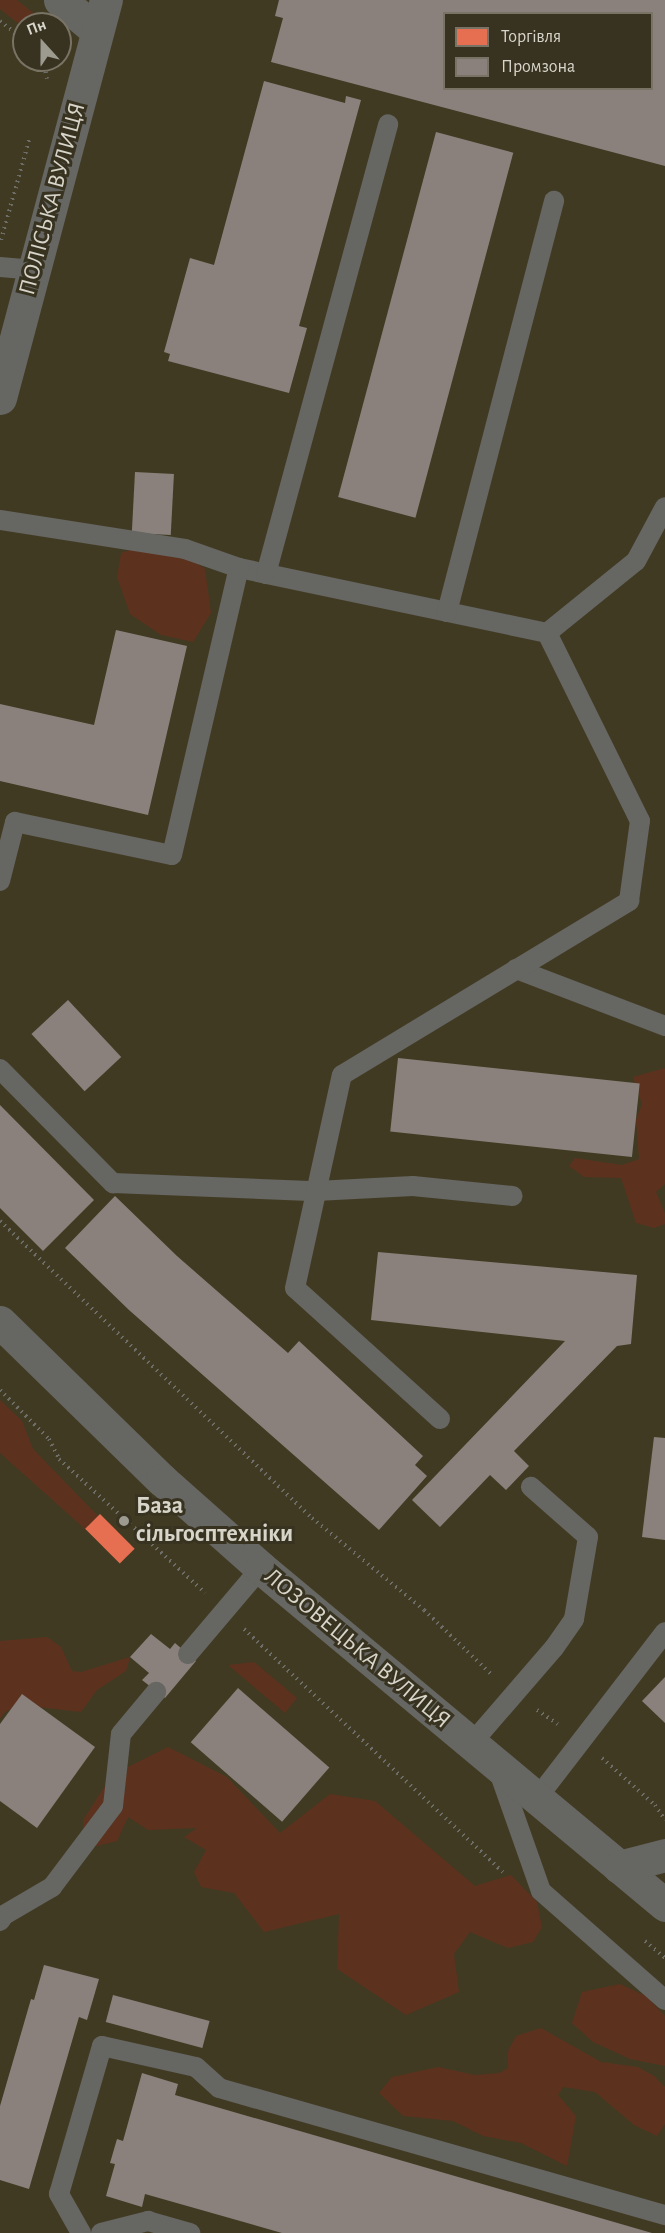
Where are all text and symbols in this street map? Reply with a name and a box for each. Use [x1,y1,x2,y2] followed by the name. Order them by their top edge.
[12,12,72,72] north arrow
[443,12,653,90] legend
[24,16,48,38] text: Пн
[501,28,561,46] text: Торгівля
[501,58,575,76] text: Промзона
[13,99,93,299] street label: ПОЛІСЬКА ВУЛИЦЯ
[136,1493,293,1549] place label: База сільгосптехніки
[117,1514,131,1528] marker: База сільгосптехніки
[258,1563,456,1735] street label: ЛОЗОВЕЦЬКА ВУЛИЦЯ

